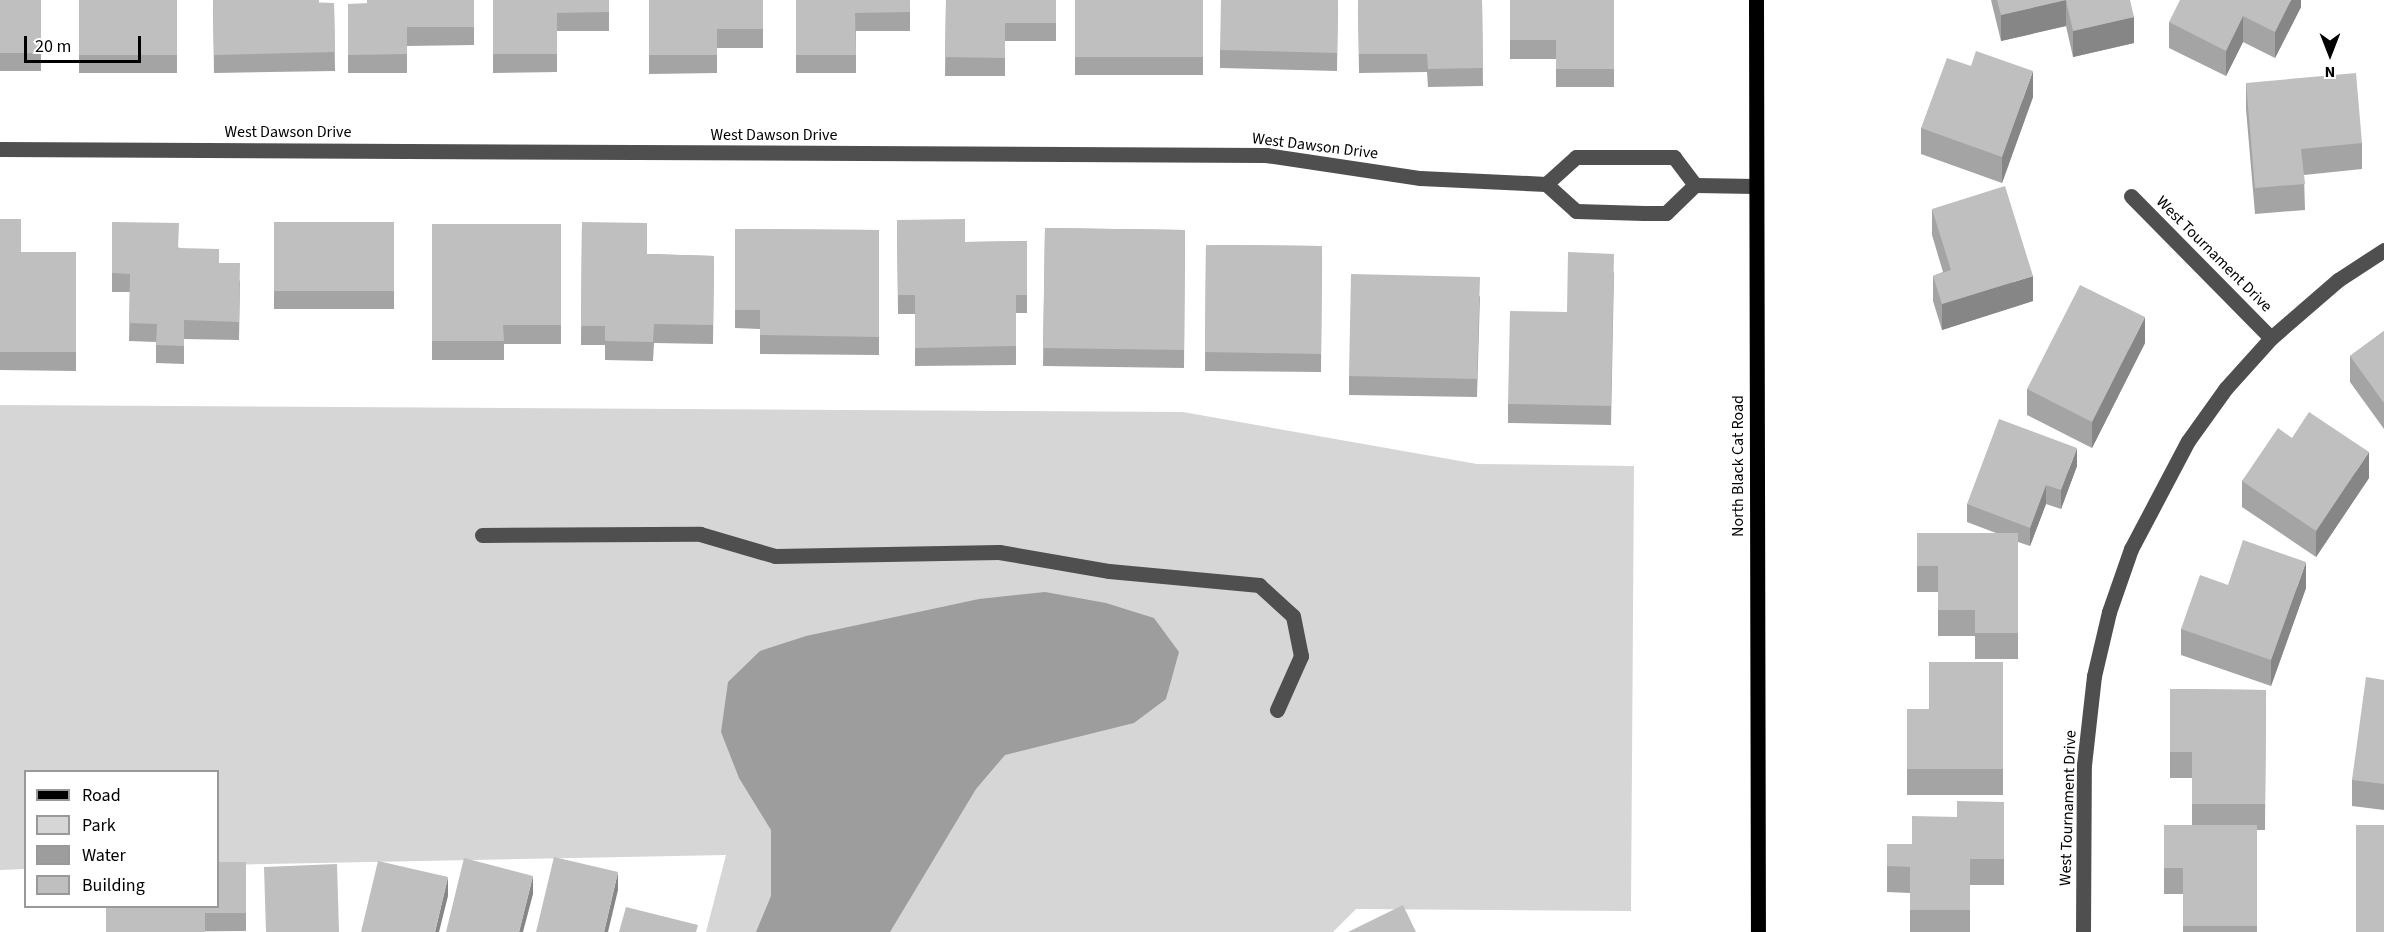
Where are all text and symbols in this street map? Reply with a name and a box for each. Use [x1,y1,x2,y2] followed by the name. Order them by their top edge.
[27,24,144,62] scale bar
[2300,24,2360,84] north arrow
[35,34,71,59] text: 20 m
[2325,61,2335,83] text: N
[225,122,351,142] street label: West Dawson Drive
[711,125,837,145] street label: West Dawson Drive
[1251,129,1379,163] street label: West Dawson Drive
[2152,192,2276,316] street label: West Tournament Drive
[1728,395,1748,537] street label: North Black Cat Road
[2056,730,2080,886] street label: West Tournament Drive
[24,770,219,908] legend
[82,783,121,808] text: Road
[82,813,116,838] text: Park
[82,843,126,868] text: Water
[82,873,145,898] text: Building

